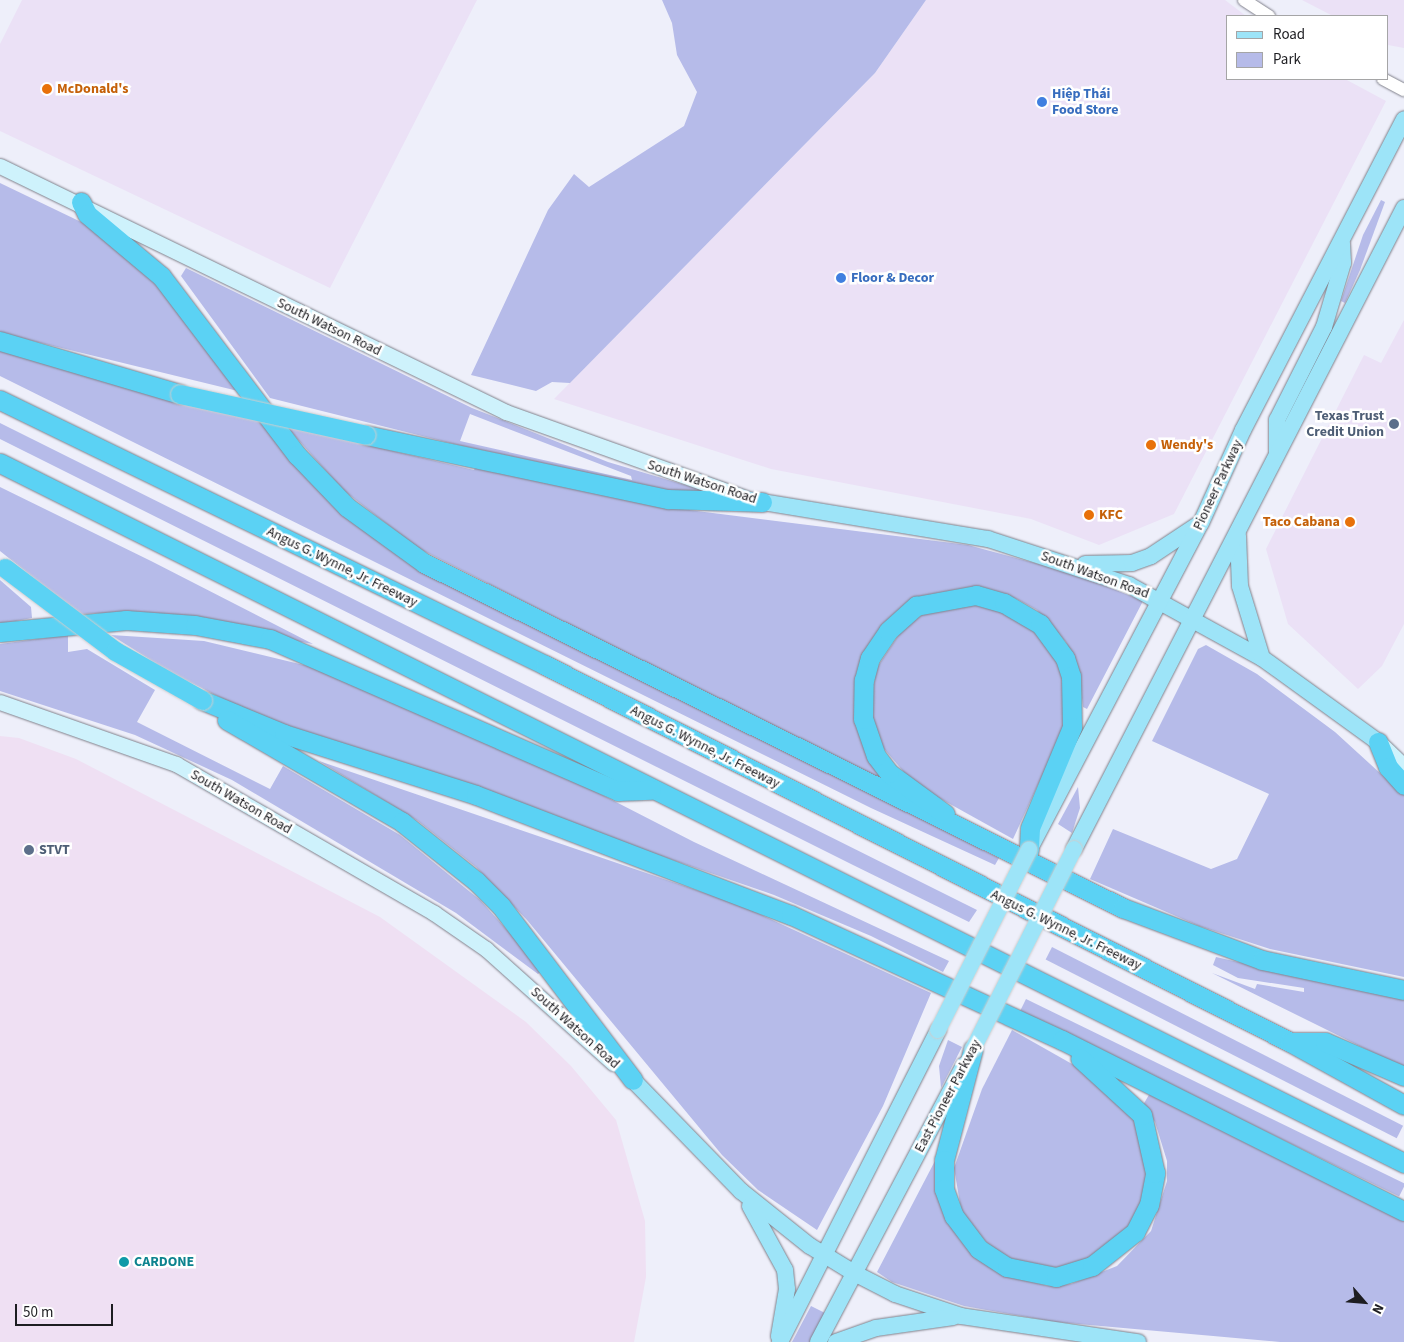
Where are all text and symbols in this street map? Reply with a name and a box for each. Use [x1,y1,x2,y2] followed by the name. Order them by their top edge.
[1226,15,1389,80] legend
[1273,24,1305,45] text: Road
[1273,49,1301,70] text: Park
[57,81,128,97] place label: McDonald's
[41,83,53,95] marker: McDonald's
[1052,86,1118,118] place label: Hiệp Thái Food Store
[1036,96,1048,108] marker: Hiệp Thái Food Store
[851,270,934,286] place label: Floor & Decor
[835,272,847,284] marker: Floor & Decor
[274,294,384,360] street label: South Watson Road
[1306,408,1384,441] place label: Texas Trust Credit Union
[1388,418,1400,430] marker: Texas Trust Credit Union
[1161,437,1213,453] place label: Wendy's
[1190,437,1246,533] street label: Pioneer Parkway
[1145,439,1157,451] marker: Wendy's
[645,456,759,508] street label: South Watson Road
[1099,507,1123,523] place label: KFC
[1083,509,1095,521] marker: KFC
[1263,514,1340,530] place label: Taco Cabana
[1344,516,1356,528] marker: Taco Cabana
[264,523,420,611] street label: Angus G. Wynne, Jr. Freeway
[1039,548,1151,602] street label: South Watson Road
[627,702,783,792] street label: Angus G. Wynne, Jr. Freeway
[187,766,295,838] street label: South Watson Road
[39,842,70,858] place label: STVT
[23,844,35,856] marker: STVT
[988,886,1144,974] street label: Angus G. Wynne, Jr. Freeway
[527,984,623,1072] street label: South Watson Road
[911,1037,985,1155] street label: East Pioneer Parkway
[134,1254,194,1270] place label: CARDONE
[118,1256,130,1268] marker: CARDONE
[1339,1277,1389,1327] north arrow
[18,1294,115,1326] scale bar
[1366,1300,1388,1317] text: N
[23,1302,53,1323] text: 50 m

